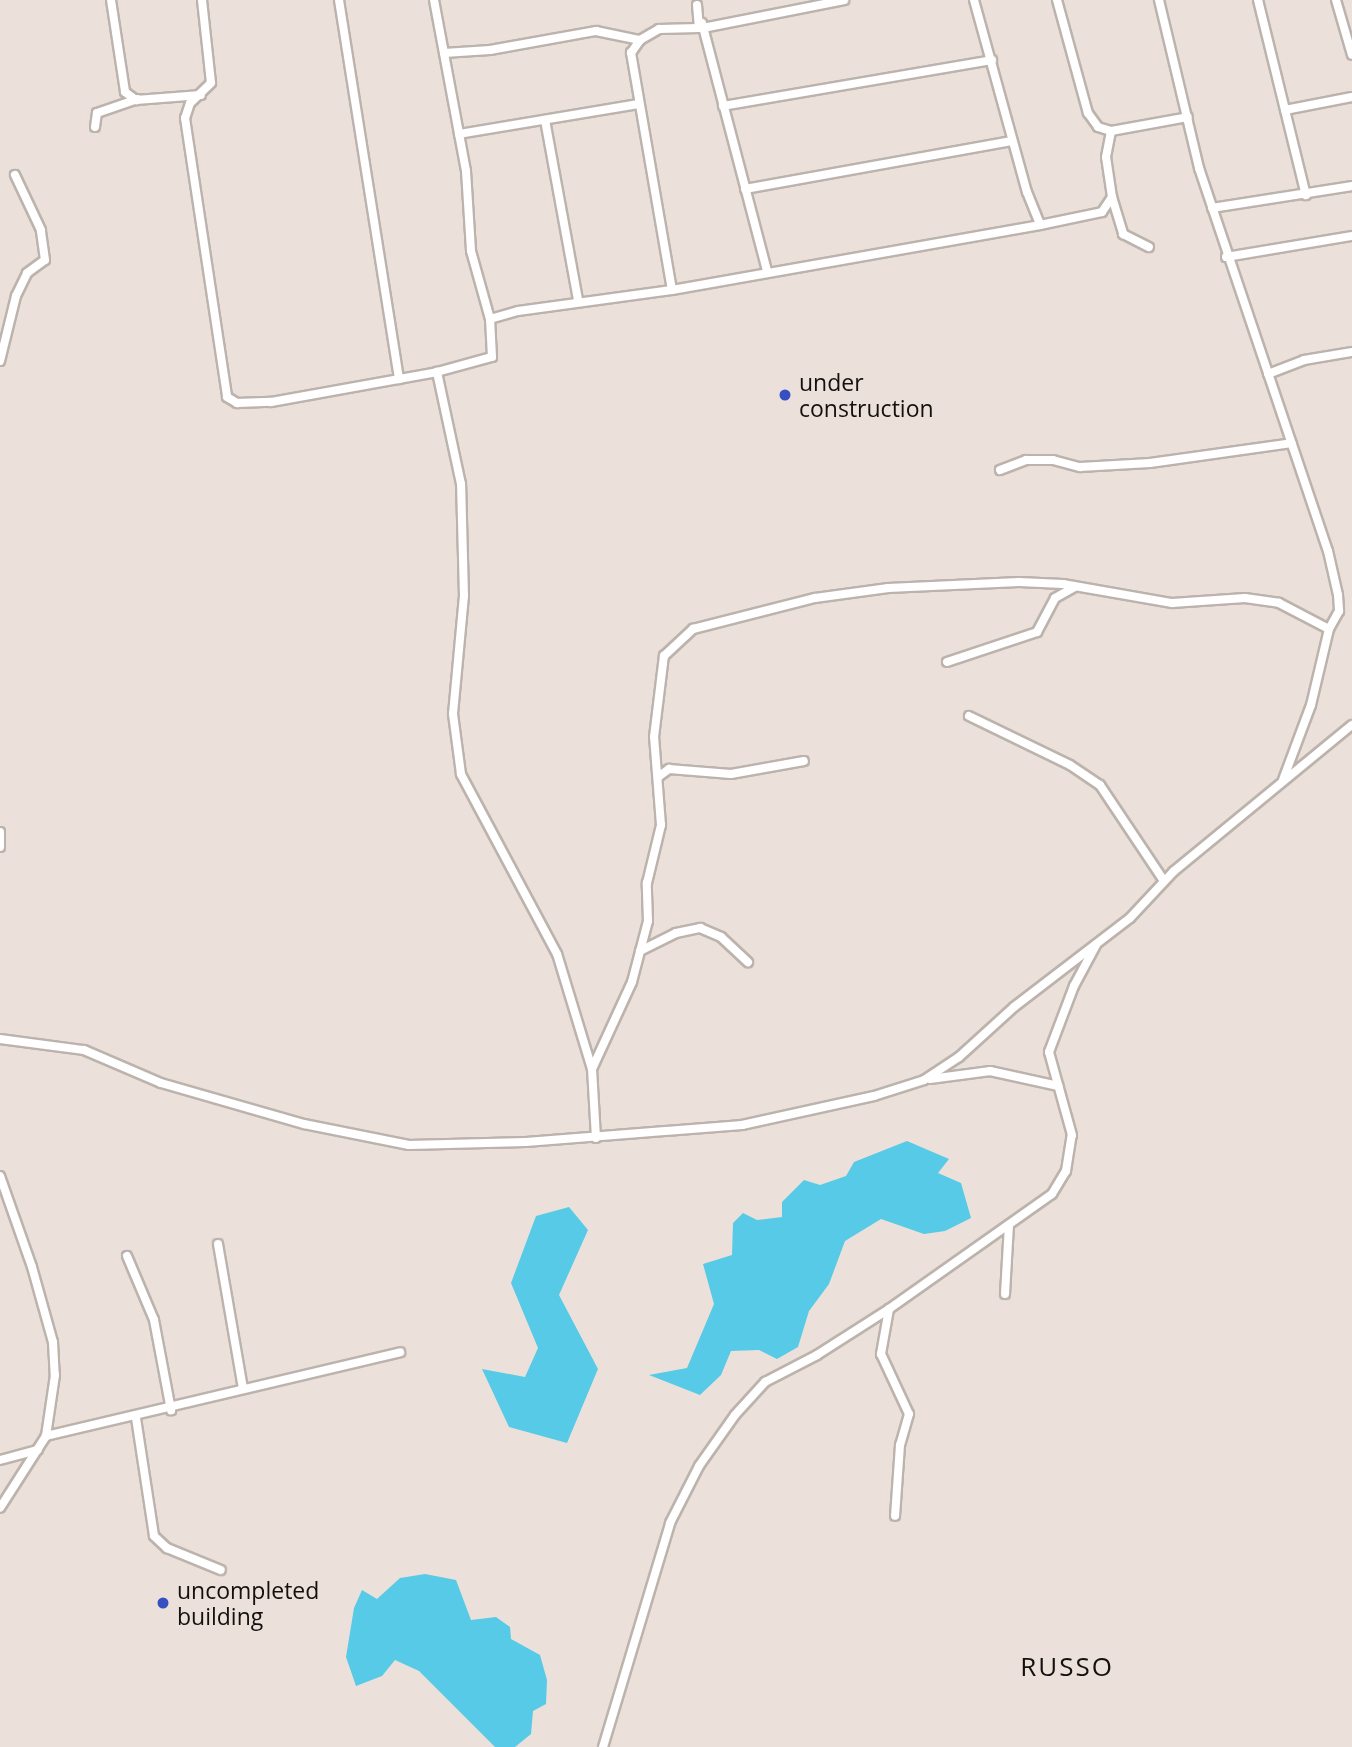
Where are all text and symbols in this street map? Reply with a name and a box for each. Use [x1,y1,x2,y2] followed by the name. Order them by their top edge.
[799,368,934,422] place label: under construction
[777,387,793,403] marker: under construction
[177,1576,319,1630] place label: uncompleted building
[155,1595,171,1611] marker: uncompleted building
[1021,1651,1113,1683] district label: RUSSO

